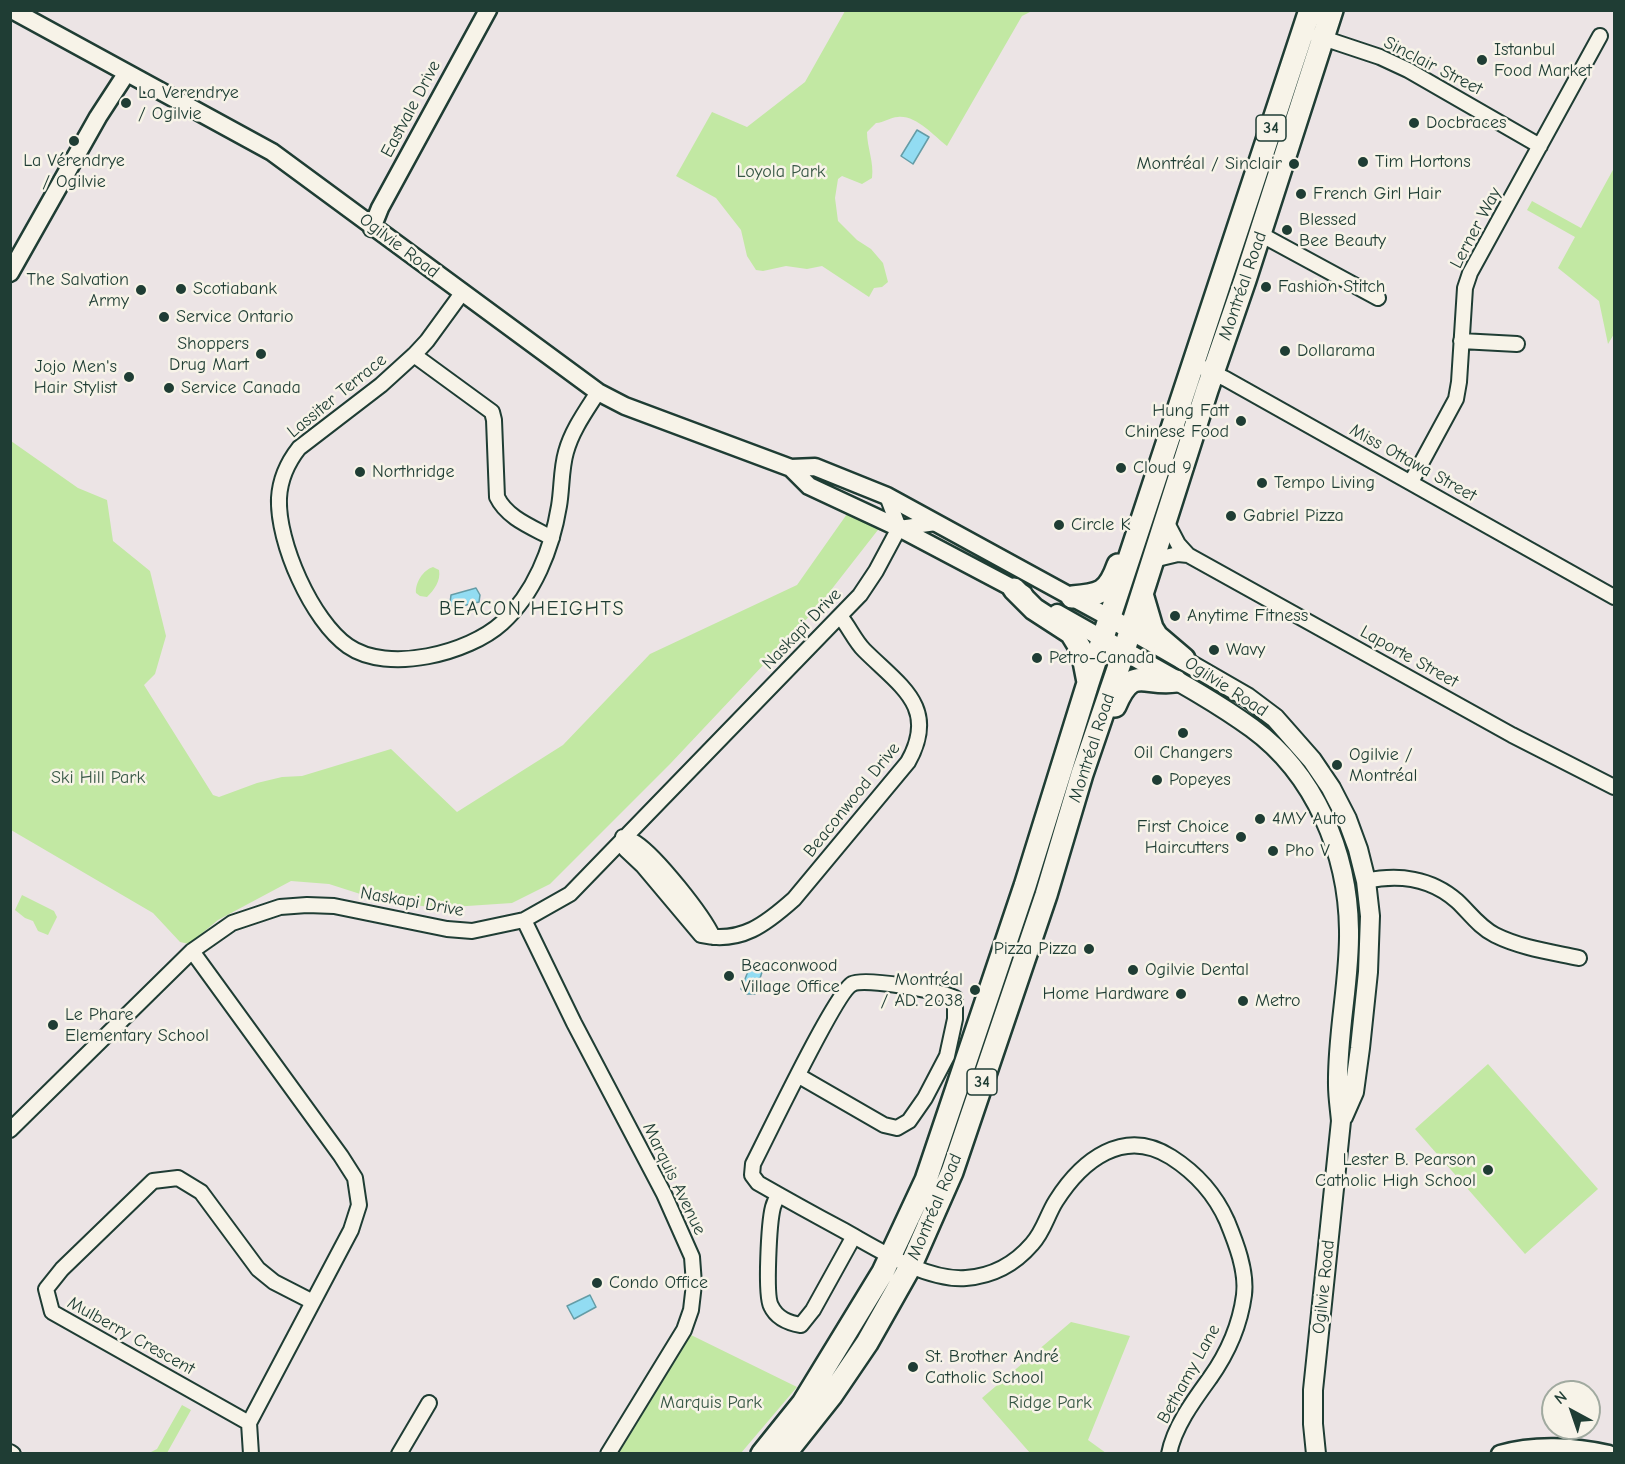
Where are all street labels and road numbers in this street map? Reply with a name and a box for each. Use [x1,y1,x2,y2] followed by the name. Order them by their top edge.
[1380,32,1486,100] street label: Sinclair Street
[376,57,446,161] street label: Eastvale Drive
[1256,115,1286,141] road number: 34
[1446,184,1506,272] street label: Lerner Way
[355,209,443,283] street label: Ogilvie Road
[1214,229,1272,343] street label: Montréal Road
[283,349,391,443] street label: Lassiter Terrace
[1346,419,1480,507] street label: Miss Ottawa Street
[758,584,846,674] street label: Naskapi Drive
[1356,621,1462,693] street label: Laporte Street
[1180,652,1272,722] street label: Ogilvie Road
[1064,691,1120,805] street label: Montréal Road
[799,738,905,862] street label: Beaconwood Drive
[359,882,465,922] street label: Naskapi Drive
[967,1069,997,1095] road number: 34
[638,1119,710,1239] street label: Marquis Avenue
[903,1151,967,1263] street label: Montréal Road
[1308,1239,1340,1335] street label: Ogilvie Road
[64,1292,198,1380] street label: Mulberry Crescent
[1153,1321,1225,1427] street label: Bethamy Lane

